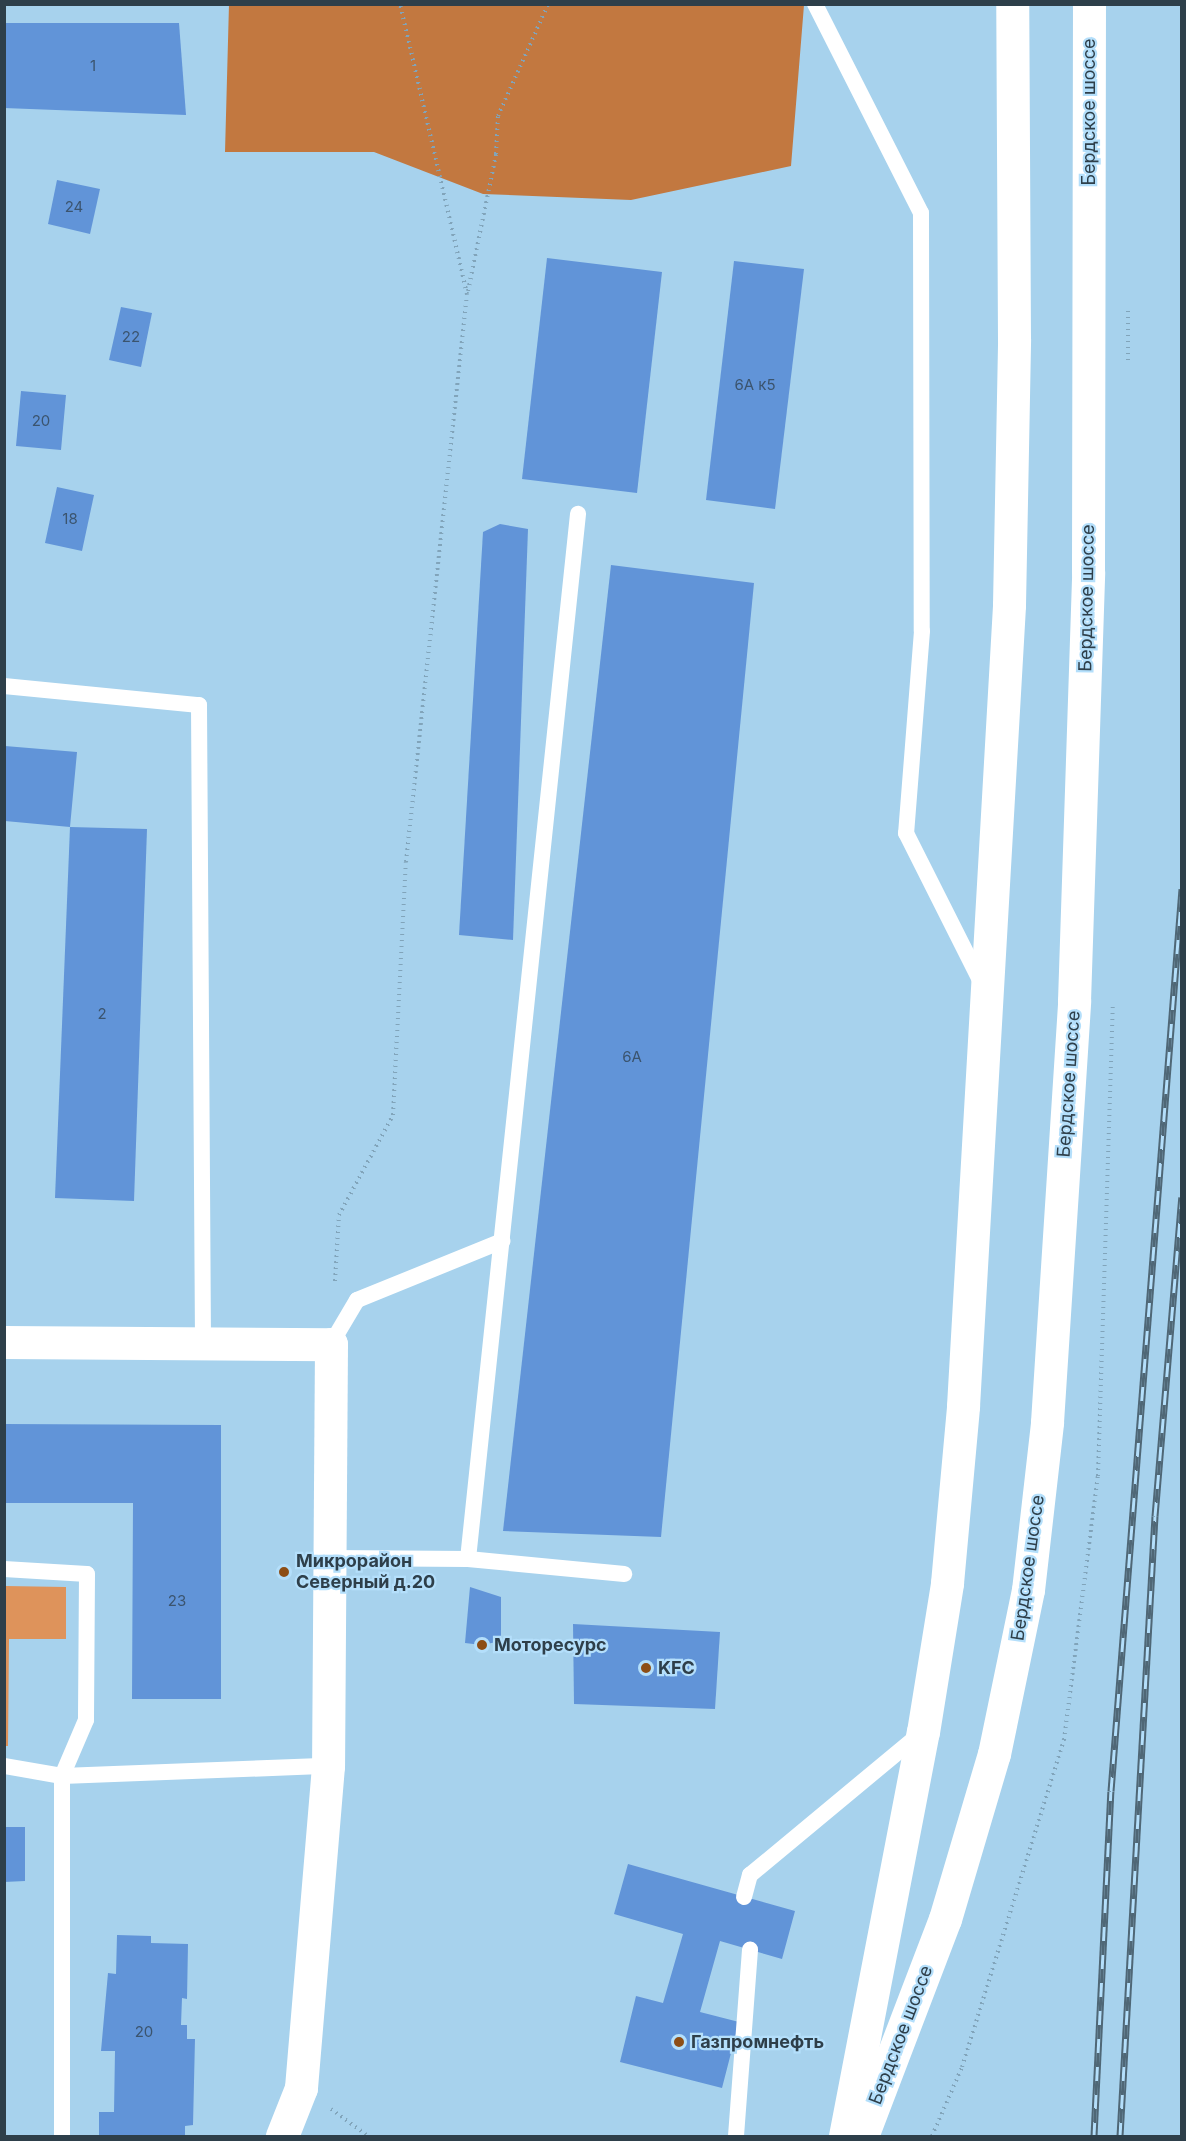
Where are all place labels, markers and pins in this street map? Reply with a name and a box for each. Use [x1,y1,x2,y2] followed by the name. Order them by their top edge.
[296,1551,435,1594] place label: Микрорайон Северный д.20
[277,1565,291,1579] marker: Микрорайон Северный д.20
[494,1634,607,1656] place label: Моторесурс
[475,1638,489,1652] marker: Моторесурс
[658,1657,695,1679] place label: KFC
[639,1661,653,1675] marker: KFC
[691,2031,824,2053] place label: Газпромнефть
[672,2035,686,2049] marker: Газпромнефть

